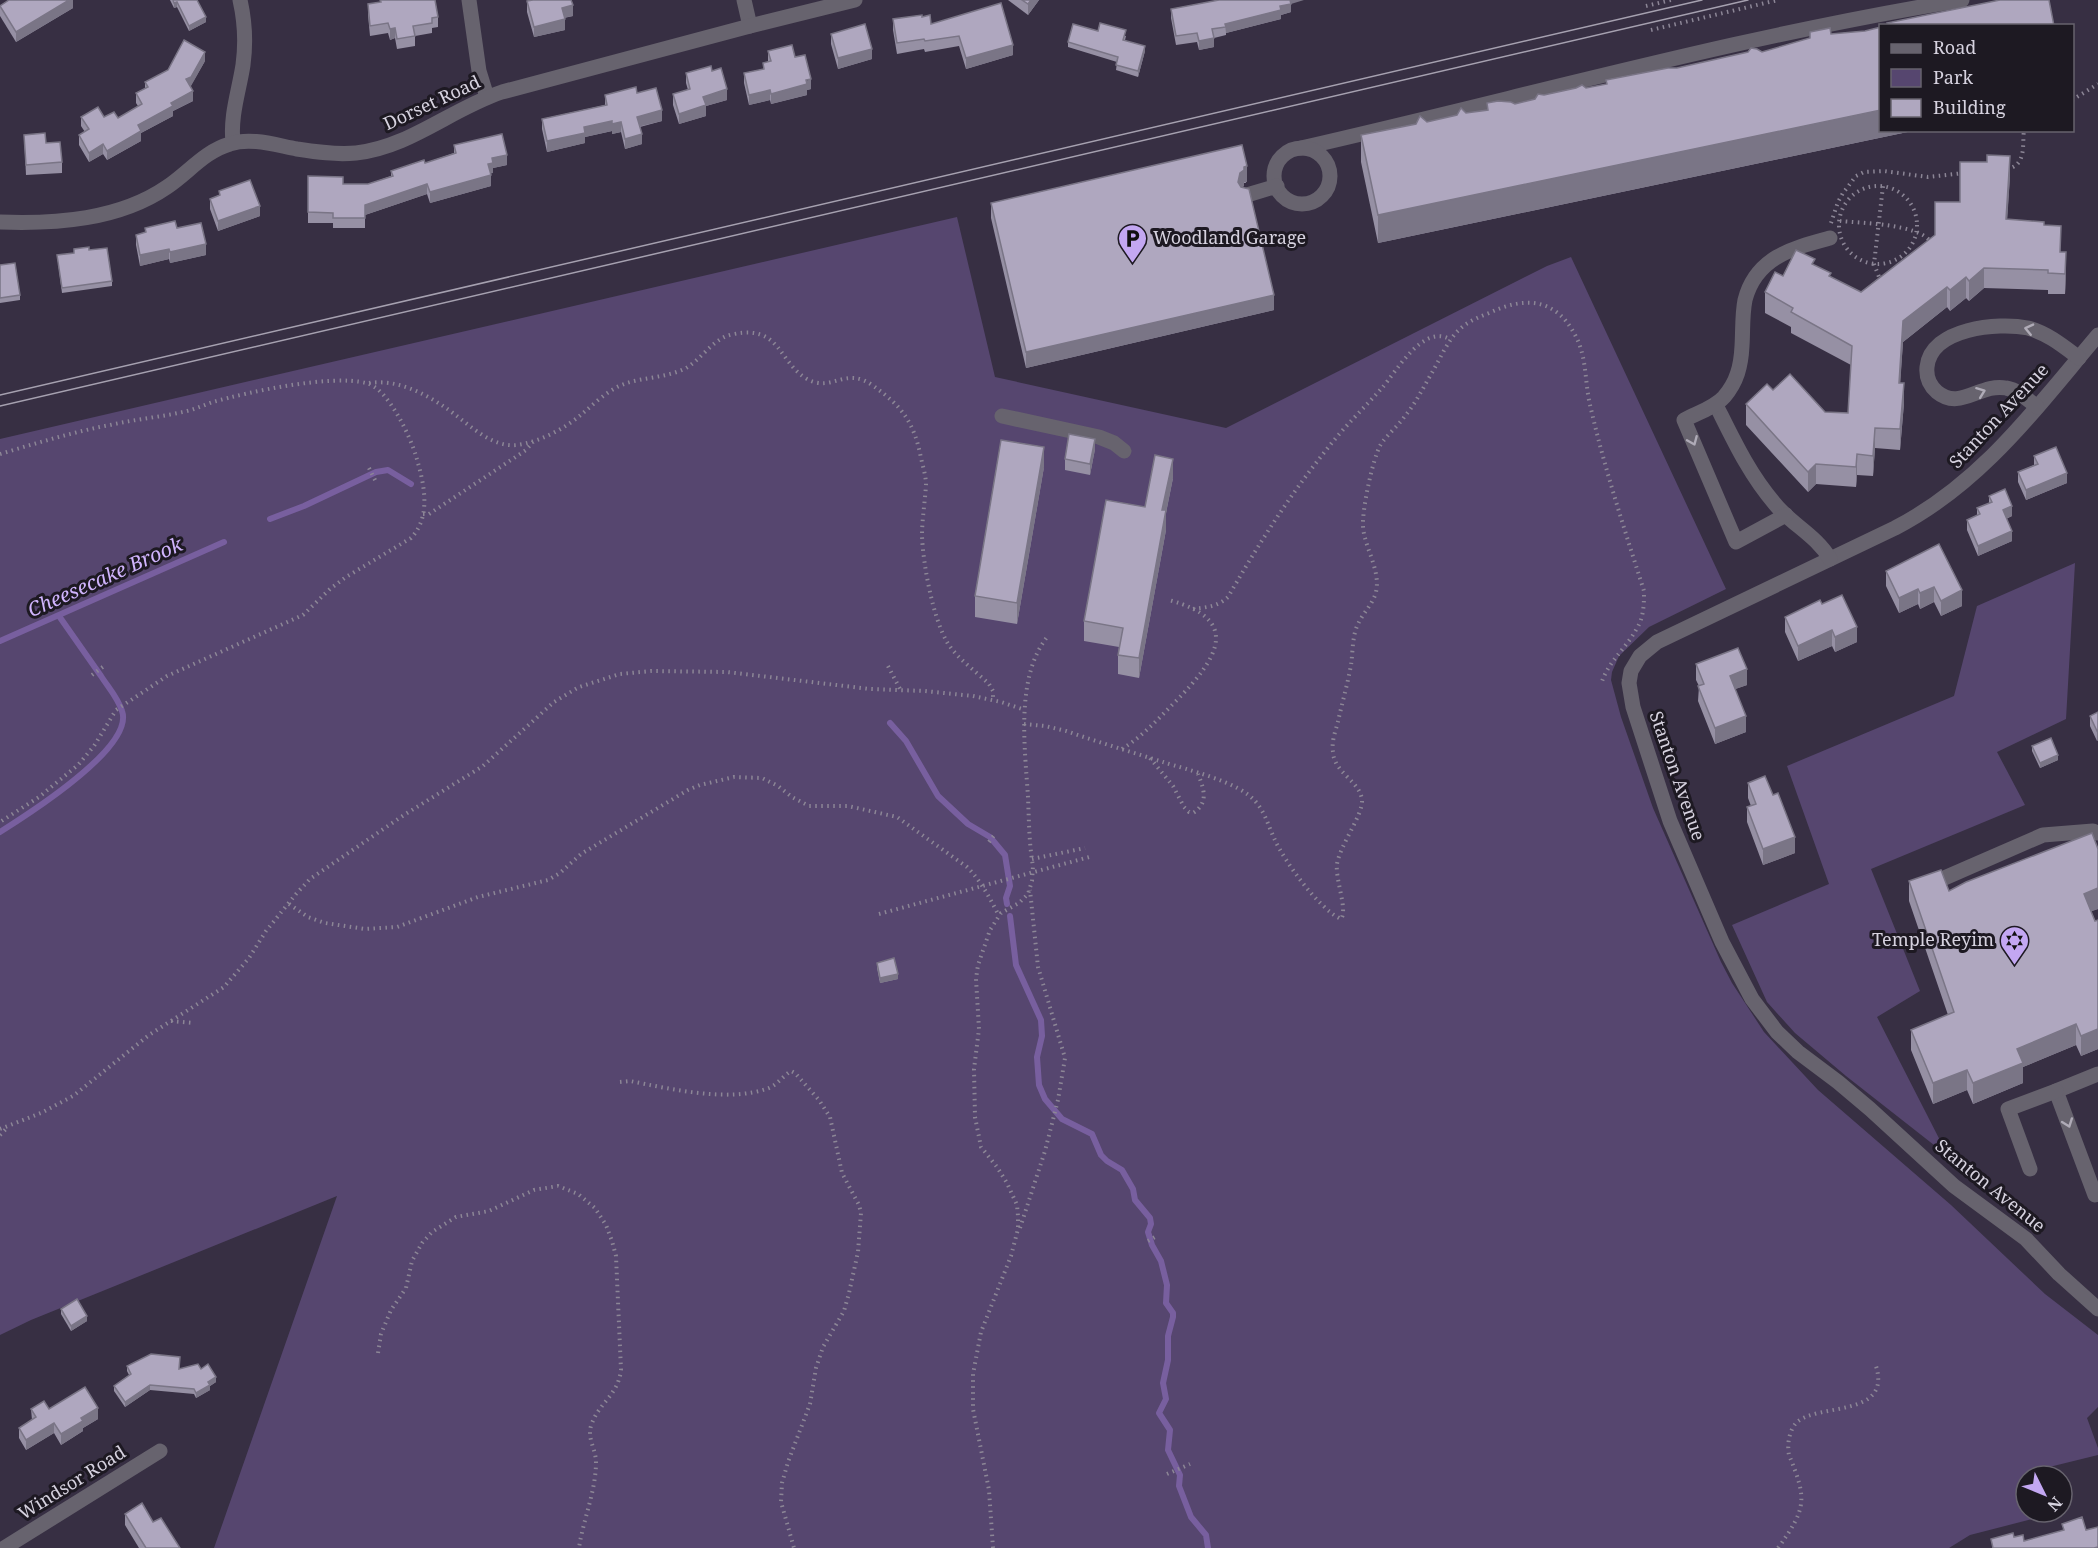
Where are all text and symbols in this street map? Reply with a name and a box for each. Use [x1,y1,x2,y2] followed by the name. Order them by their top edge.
[1879,24,2074,132] legend
[1933,35,1976,59] text: Road
[1933,65,1973,89] text: Park
[379,69,484,135] street label: Dorset Road
[1933,95,2006,119] text: Building
[1116,222,1148,264] parking icon: Woodland Garage
[1153,225,1306,249] place label: Woodland Garage
[2024,323,2034,336] one-way arrow
[1943,358,2053,473] street label: Stanton Avenue
[1975,386,1986,399] one-way arrow
[1686,435,1698,446] one-way arrow
[23,530,187,623] water label: Cheesecake Brook
[1645,708,1711,844] street label: Stanton Avenue
[1999,924,2031,966] synagogue icon: Temple Reyim
[1872,927,1994,951] place label: Temple Reyim
[2061,1117,2074,1128] one-way arrow
[1931,1133,2051,1237] street label: Stanton Avenue
[13,1440,130,1525] street label: Windsor Road
[2014,1464,2074,1524] north arrow
[2042,1492,2067,1517] text: N

